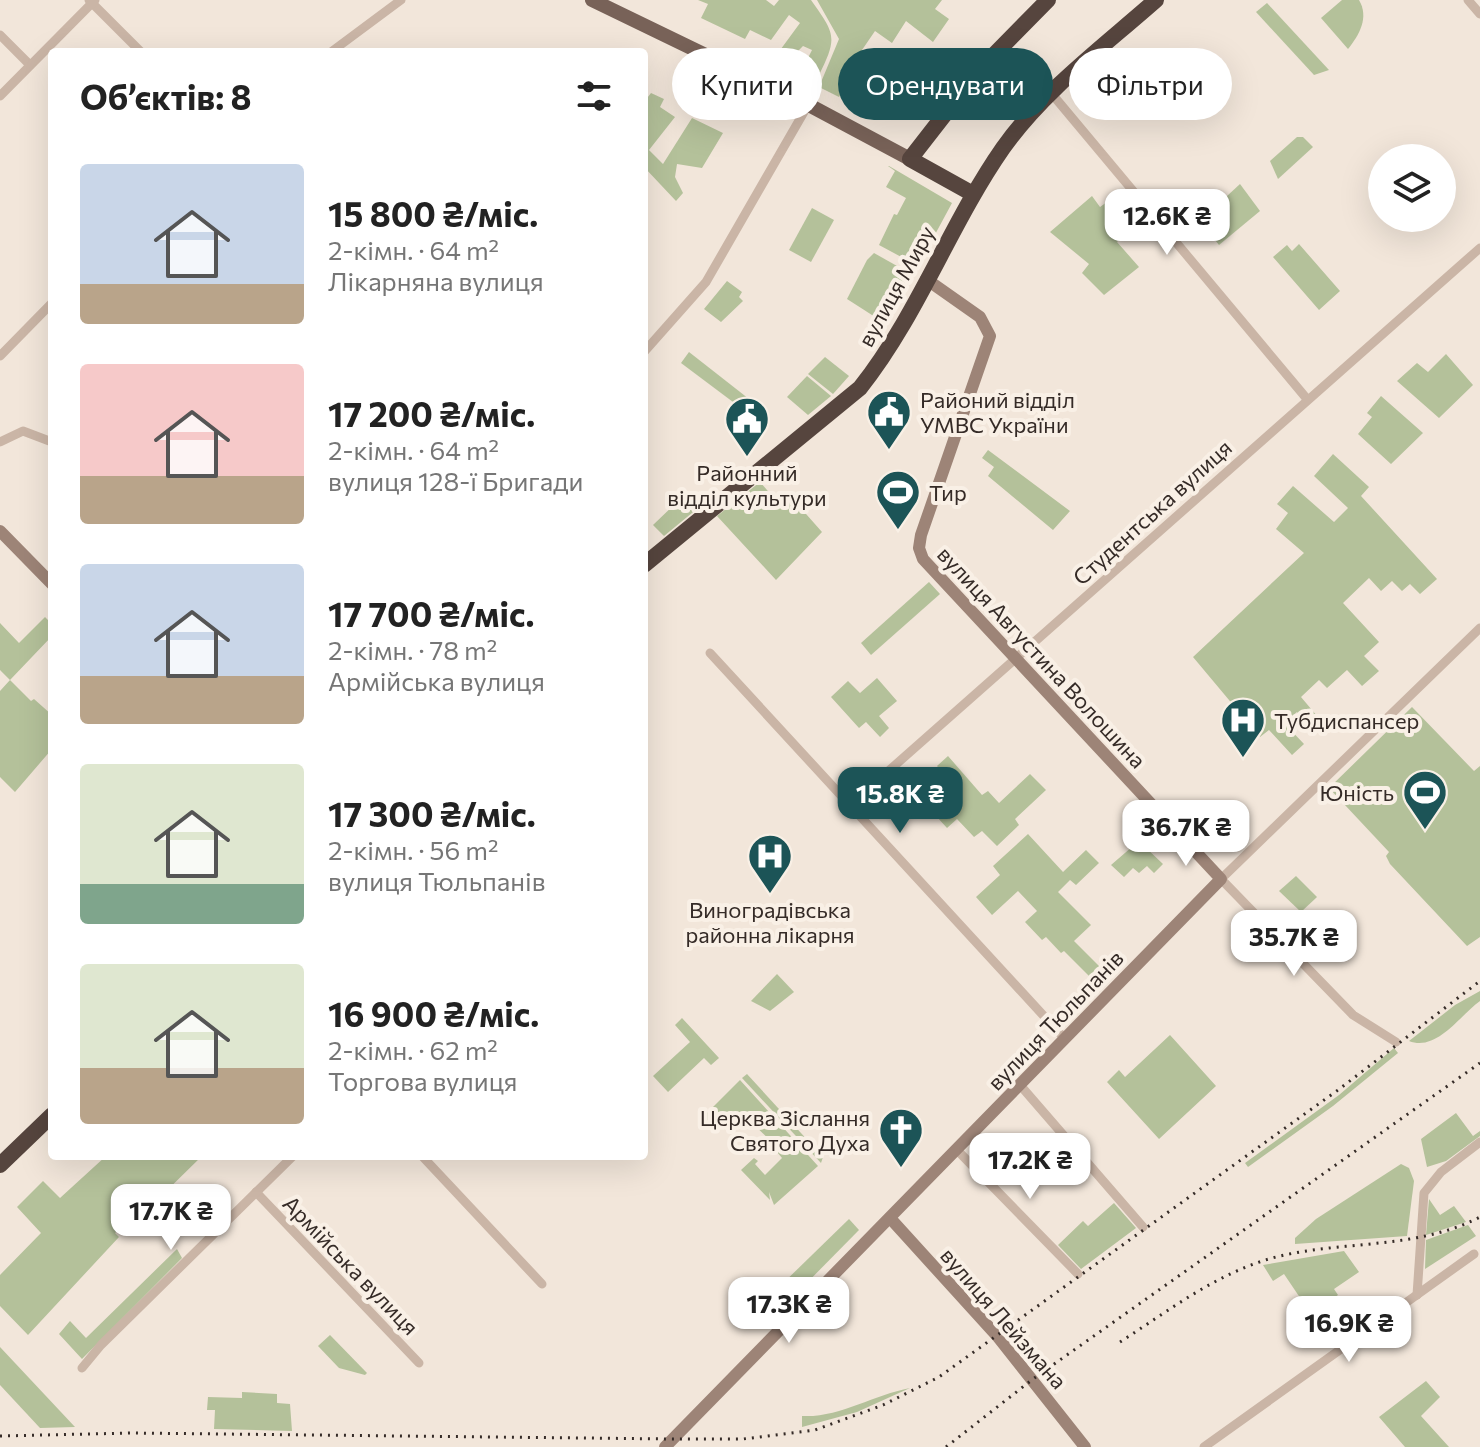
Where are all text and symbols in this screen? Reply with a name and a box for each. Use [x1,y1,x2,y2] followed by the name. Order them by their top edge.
[672,48,822,120] chip: Купити
[838,48,1053,120] chip: Орендувати
[1069,48,1232,120] chip: Фільтри
[572,74,616,118] icon: filters
[80,75,252,117] text: Об’єктів: 8
[1368,144,1456,232] map controls
[1368,144,1456,232] button: layers
[1093,189,1241,257] pin: 12.6K ₴
[328,192,538,234] text: 15 800 ₴/міс.
[144,196,240,292] icon: home
[1123,199,1211,230] text: 12.6K ₴
[852,221,940,351] street label: вулиця Миру
[328,234,499,265] text: 2-кімн. · 64 m²
[328,265,544,296] text: Лікарняна вулиця
[920,386,1075,438] place label: Районий відділ УМВС України
[865,388,913,451] public building icon: Районий відділ УМВС України
[328,392,535,434] text: 17 200 ₴/міс.
[723,395,771,458] public building icon: Районний відділ культури
[144,396,240,492] icon: home
[328,434,499,465] text: 2-кімн. · 64 m²
[1067,434,1237,590] street label: Студентська вулиця
[667,459,827,511] place label: Районний відділ культури
[328,465,583,496] text: вулиця 128-ї Бригади
[874,468,922,531] sports icon: Тир
[929,479,967,506] place label: Тир
[932,540,1152,774] street label: вулиця Августина Волошина
[328,592,534,634] text: 17 700 ₴/міс.
[144,596,240,692] icon: home
[328,634,497,665] text: 2-кімн. · 78 m²
[328,665,545,696] text: Армійська вулиця
[1219,696,1267,759] hospital icon: Тубдиспансер
[1274,707,1419,734] place label: Тубдиспансер
[826,767,974,835] pin: 15.8K ₴
[1401,768,1449,831] sports icon: Юність
[856,777,944,808] text: 15.8K ₴
[1319,779,1394,806] place label: Юність
[328,792,536,834] text: 17 300 ₴/міс.
[144,796,240,892] icon: home
[1112,800,1260,868] pin: 36.7K ₴
[1140,810,1232,841] text: 36.7K ₴
[746,832,794,895] hospital icon: Виноградівська районна лікарня
[328,834,498,865] text: 2-кімн. · 56 m²
[328,865,546,896] text: вулиця Тюльпанів
[685,896,855,948] place label: Виноградівська районна лікарня
[1220,910,1368,978] pin: 35.7K ₴
[1249,920,1339,951] text: 35.7K ₴
[981,944,1129,1096] street label: вулиця Тюльпанів
[328,992,539,1034] text: 16 900 ₴/міс.
[144,996,240,1092] icon: home
[328,1034,498,1065] text: 2-кімн. · 62 m²
[328,1065,517,1096] text: Торгова вулиця
[700,1104,870,1156] place label: Церква Зіслання Святого Духа
[877,1106,925,1169] church icon: Церква Зіслання Святого Духа
[956,1133,1104,1201] pin: 17.2K ₴
[987,1143,1073,1174] text: 17.2K ₴
[97,1184,245,1252] pin: 17.7K ₴
[278,1190,424,1340] street label: Армійська вулиця
[129,1194,213,1225] text: 17.7K ₴
[935,1242,1073,1394] street label: вулиця Лейзмана
[715,1277,863,1345] pin: 17.3K ₴
[746,1287,832,1318] text: 17.3K ₴
[1275,1296,1423,1364] pin: 16.9K ₴
[1304,1306,1394,1337] text: 16.9K ₴

